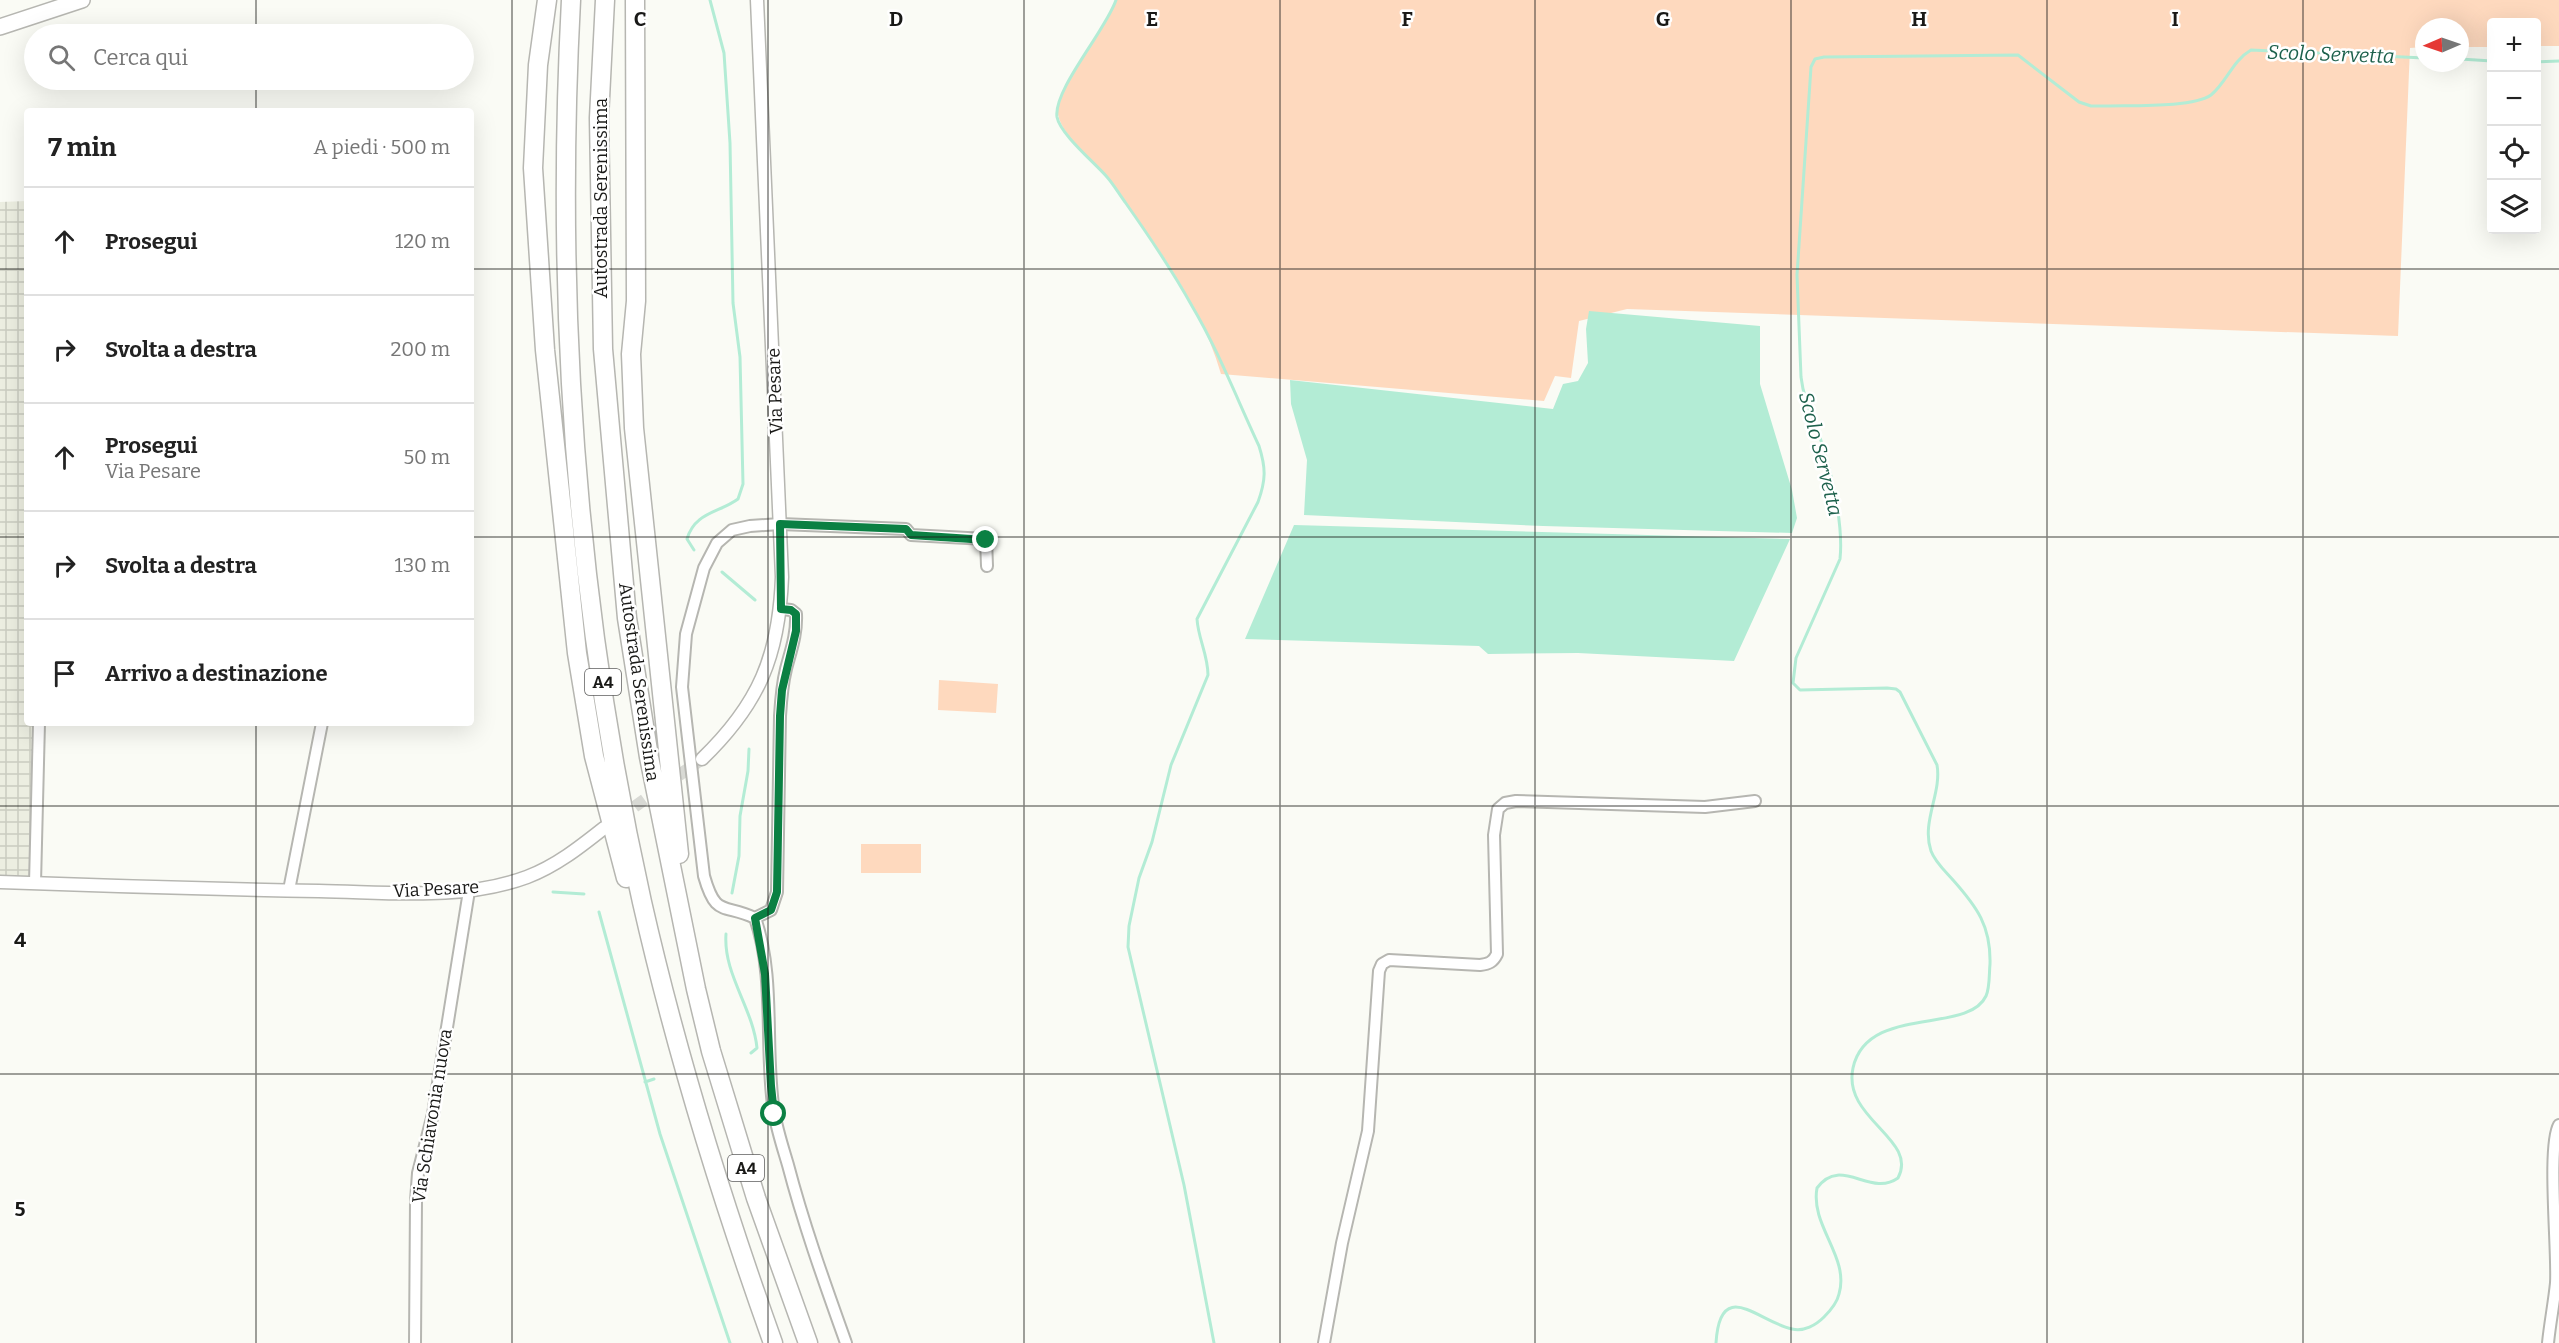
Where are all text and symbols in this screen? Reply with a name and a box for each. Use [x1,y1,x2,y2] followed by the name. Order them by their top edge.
[634,7,646,31] text: C
[889,7,903,31] text: D
[1146,7,1158,31] text: E
[1401,7,1413,31] text: F
[1656,7,1670,31] text: G
[1911,7,1927,31] text: H
[2171,7,2179,31] text: I
[2415,18,2469,72] north arrow
[2487,18,2541,234] map controls
[2487,18,2541,72] button: +
[24,24,474,90] search box
[2267,40,2395,68] water label: Scolo Servetta
[45,41,78,74] icon: search
[93,44,188,71] text: Cerca qui
[2487,72,2541,126] button: −
[590,98,612,298] street label: Autostrada Serenissima
[2487,126,2541,180] button: locate
[48,132,116,163] text: 7 min
[314,135,450,159] text: A piedi · 500 m
[2487,180,2541,234] button: layers
[48,225,81,258] icon: ahead
[105,228,197,255] text: Prosegui
[395,229,450,253] text: 120 m
[48,333,81,366] icon: right
[105,336,257,363] text: Svolta a destra
[390,337,450,361] text: 200 m
[763,347,787,435] street label: Via Pesare
[1794,389,1848,519] water label: Scolo Servetta
[105,432,197,459] text: Prosegui
[48,441,81,474] icon: ahead
[403,445,450,469] text: 50 m
[105,459,201,483] text: Via Pesare
[972,526,998,552] route end
[48,549,81,582] icon: right
[105,552,257,579] text: Svolta a destra
[395,553,450,577] text: 130 m
[614,581,664,783] street label: Autostrada Serenissima
[48,657,81,690] icon: arrive
[105,660,328,687] text: Arrivo a destinazione
[585,669,621,695] road number: A4
[392,876,480,902] street label: Via Pesare
[14,928,26,952] text: 4
[407,1027,457,1205] street label: Via Schiavonia nuova
[760,1100,786,1126] route start
[728,1155,764,1181] road number: A4
[15,1197,26,1221] text: 5

